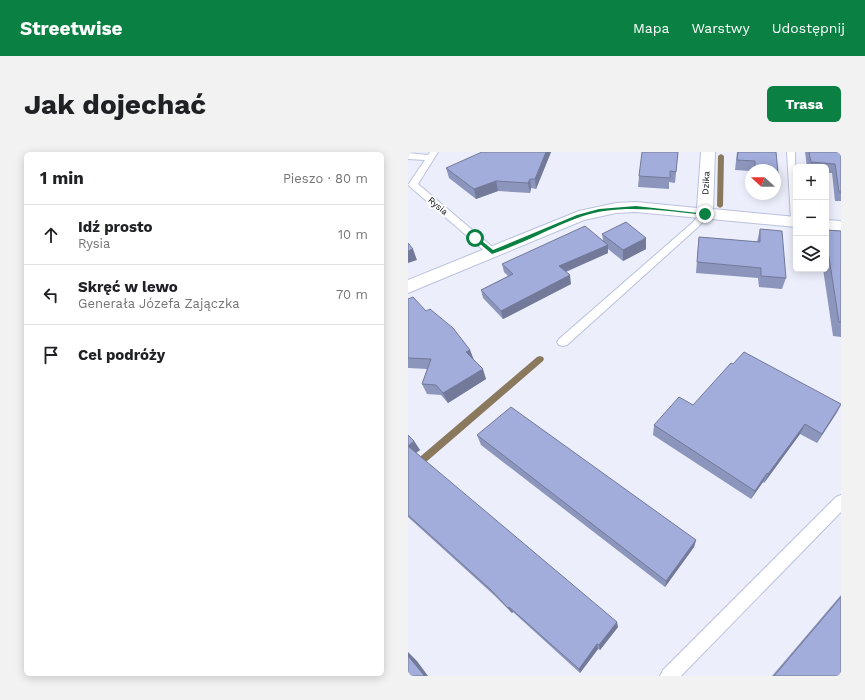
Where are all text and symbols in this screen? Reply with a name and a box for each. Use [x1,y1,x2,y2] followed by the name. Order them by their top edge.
[20,17,123,40] text: Streetwise
[633,20,669,36] text: Mapa
[691,20,750,36] text: Warstwy
[772,20,845,36] text: Udostępnij
[767,86,841,122] button: Trasa
[24,88,206,121] text: Jak dojechać
[745,164,781,200] north arrow
[793,164,829,272] map controls
[793,164,829,200] button: +
[40,168,84,188] text: 1 min
[283,171,368,186] text: Pieszo · 80 m
[700,171,712,195] street label: Dzika
[426,195,450,217] street label: Rysia
[793,200,829,236] button: −
[696,205,714,223] route end
[78,218,152,236] text: Idź prosto
[40,224,62,246] icon: ahead
[338,227,368,242] text: 10 m
[466,229,484,247] route start
[78,236,110,251] text: Rysia
[793,236,829,272] button: layers
[78,278,178,296] text: Skręć w lewo
[40,284,62,306] icon: left
[336,287,368,302] text: 70 m
[78,296,240,311] text: Generała Józefa Zajączka
[40,344,62,366] icon: arrive
[78,346,165,364] text: Cel podróży

